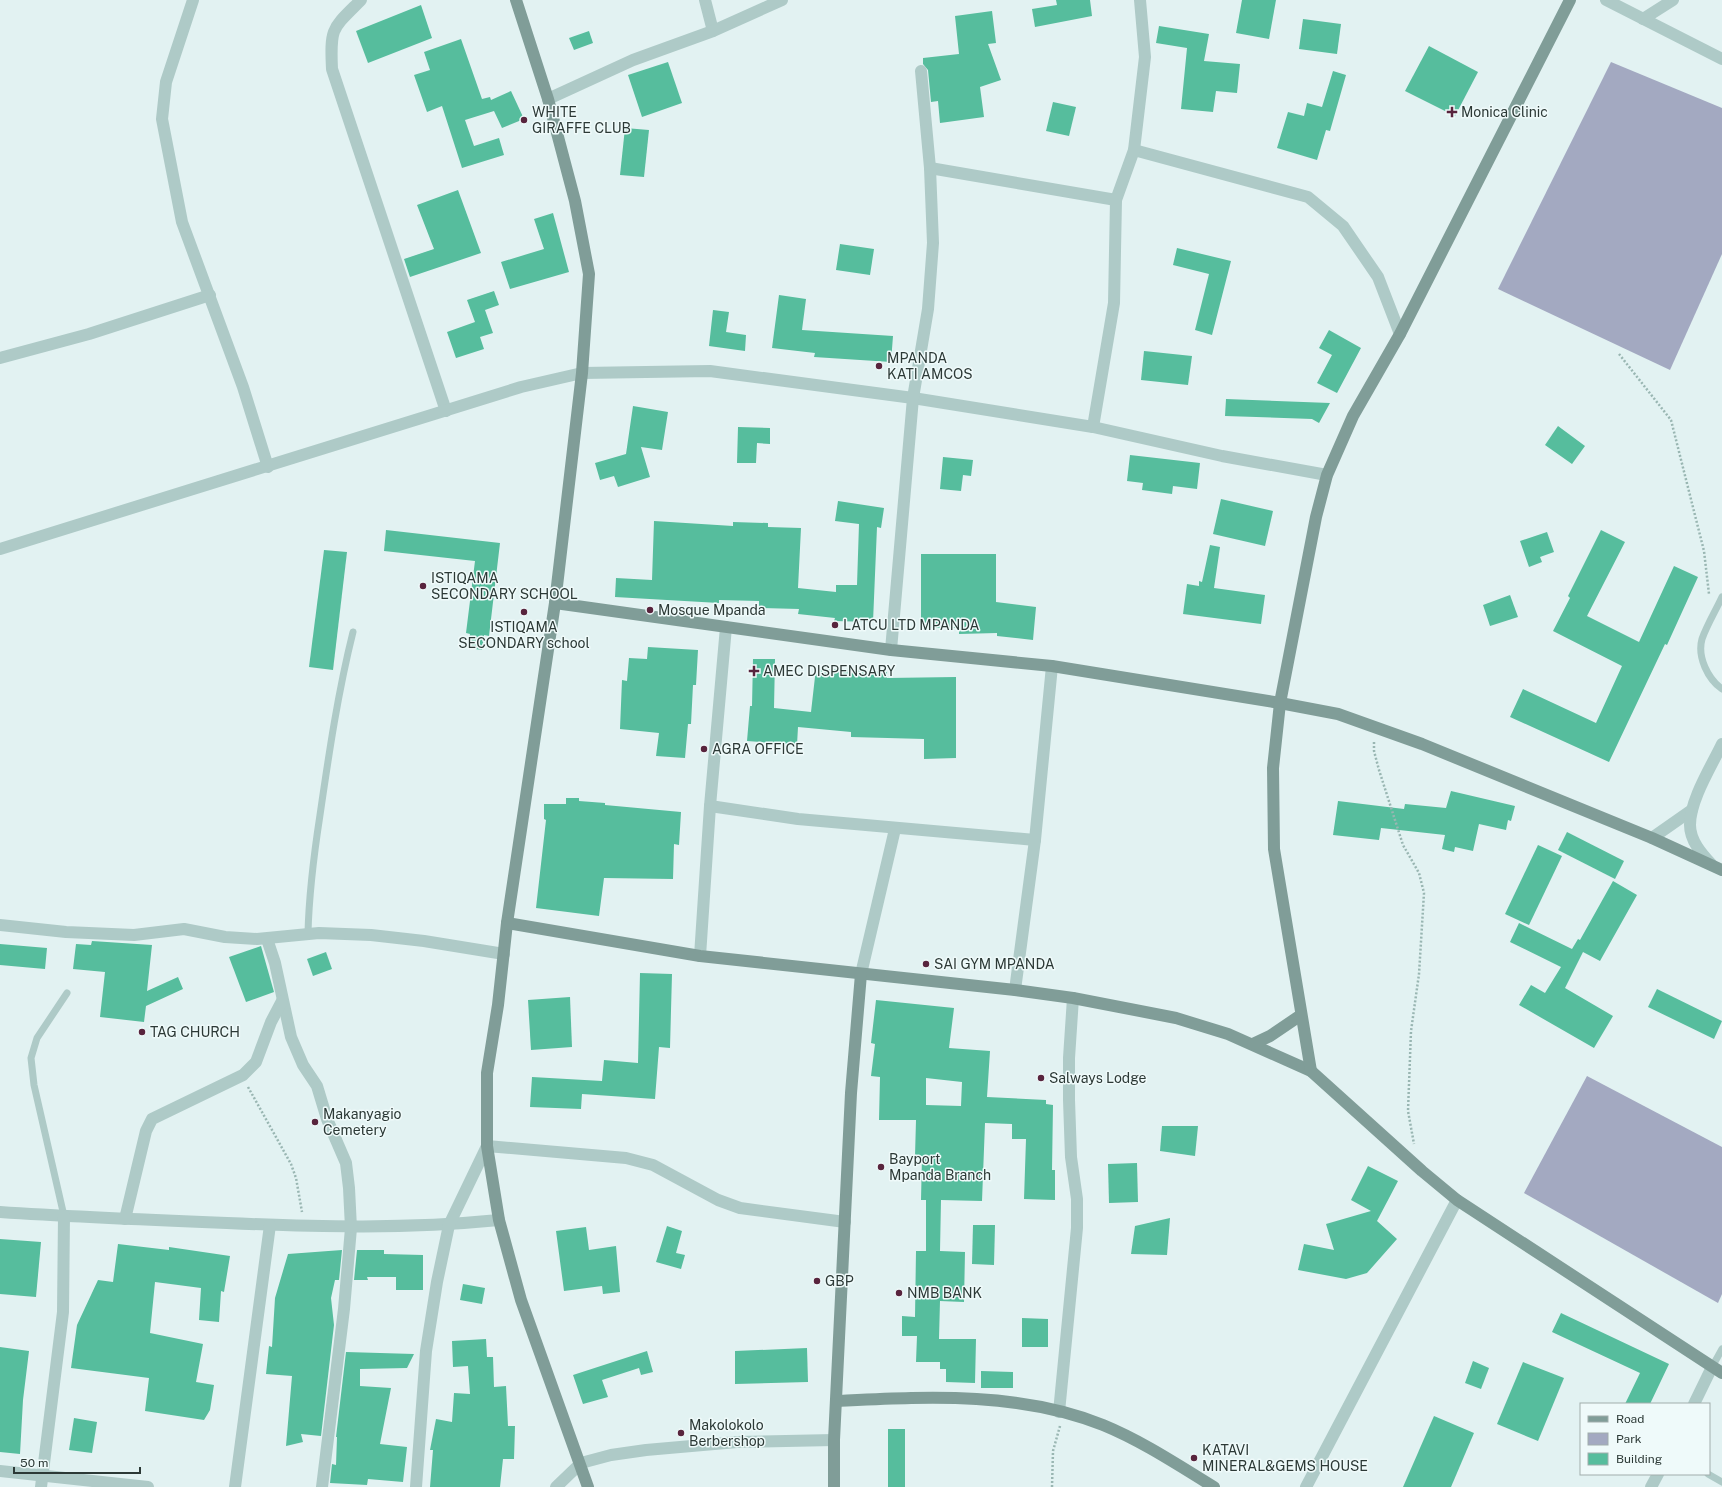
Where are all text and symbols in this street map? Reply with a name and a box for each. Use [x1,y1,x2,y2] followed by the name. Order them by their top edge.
[532,104,631,136] place label: WHITE GIRAFFE CLUB
[1461,104,1548,120] place label: Monica Clinic
[1446,106,1458,118] marker: Monica Clinic
[519,115,529,125] marker: WHITE GIRAFFE CLUB
[887,350,973,382] place label: MPANDA KATI AMCOS
[874,361,884,371] marker: MPANDA KATI AMCOS
[431,570,578,602] place label: ISTIQAMA SECONDARY SCHOOL
[418,581,428,591] marker: ISTIQAMA SECONDARY SCHOOL
[658,602,766,618] place label: Mosque Mpanda
[645,605,655,615] marker: Mosque Mpanda
[519,607,529,617] marker: ISTIQAMA SECONDARY school
[843,617,980,633] place label: LATCU LTD MPANDA
[458,619,590,651] place label: ISTIQAMA SECONDARY school
[830,620,840,630] marker: LATCU LTD MPANDA
[763,663,896,679] place label: AMEC DISPENSARY
[748,665,760,677] marker: AMEC DISPENSARY
[712,741,804,757] place label: AGRA OFFICE
[699,744,709,754] marker: AGRA OFFICE
[934,956,1055,972] place label: SAI GYM MPANDA
[921,959,931,969] marker: SAI GYM MPANDA
[150,1024,240,1040] place label: TAG CHURCH
[137,1027,147,1037] marker: TAG CHURCH
[1049,1070,1147,1086] place label: Salways Lodge
[1036,1073,1046,1083] marker: Salways Lodge
[323,1106,402,1138] place label: Makanyagio Cemetery
[310,1117,320,1127] marker: Makanyagio Cemetery
[889,1151,991,1183] place label: Bayport Mpanda Branch
[876,1162,886,1172] marker: Bayport Mpanda Branch
[825,1273,854,1289] place label: GBP
[812,1276,822,1286] marker: GBP
[907,1285,983,1301] place label: NMB BANK
[894,1288,904,1298] marker: NMB BANK
[1580,1403,1710,1475] legend
[1616,1412,1644,1426] text: Road
[689,1417,765,1449] place label: Makolokolo Berbershop
[676,1428,686,1438] marker: Makolokolo Berbershop
[1616,1432,1642,1446] text: Park
[1202,1442,1368,1474] place label: KATAVI MINERAL&GEMS HOUSE
[14,1449,140,1475] scale bar
[1616,1452,1662,1466] text: Building
[1189,1453,1199,1463] marker: KATAVI MINERAL&GEMS HOUSE
[20,1456,48,1470] text: 50 m

